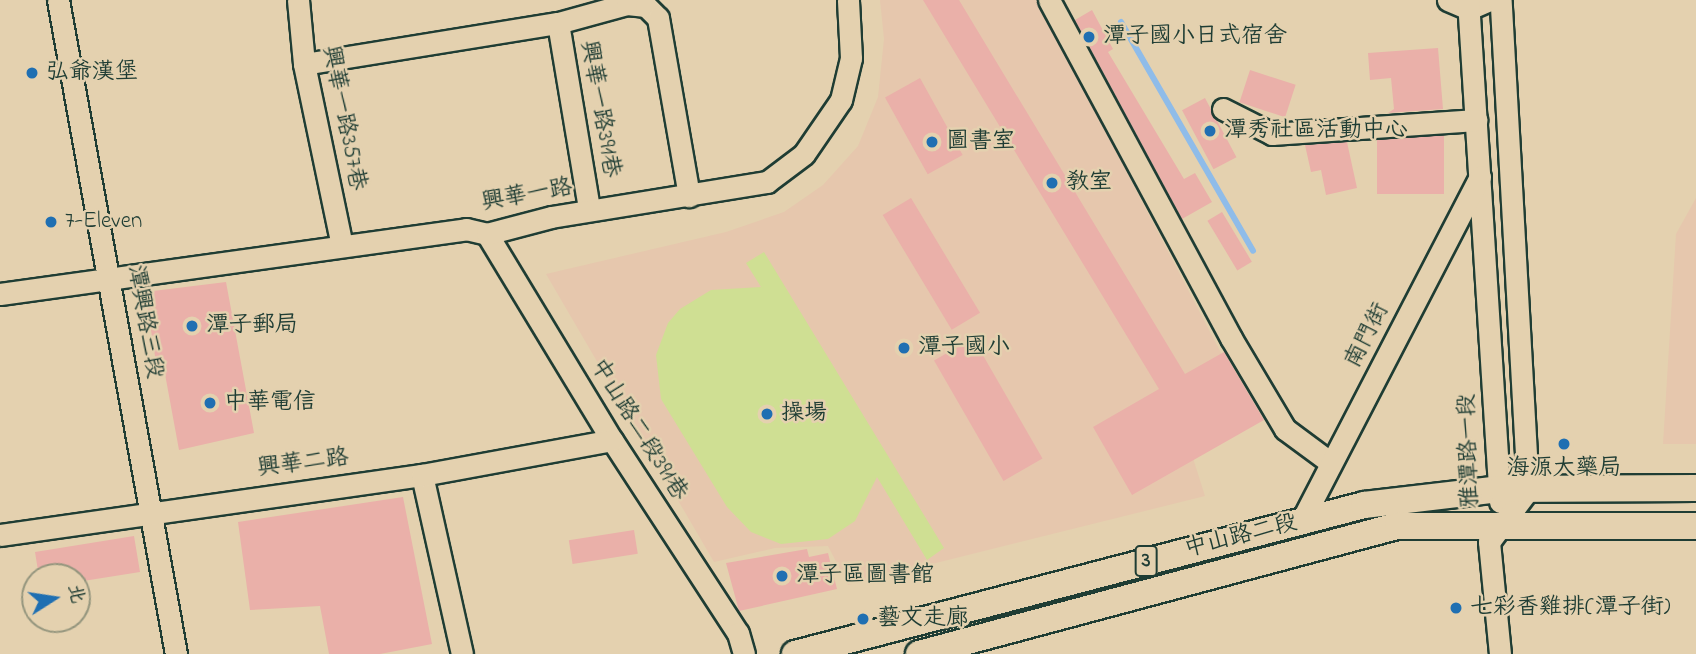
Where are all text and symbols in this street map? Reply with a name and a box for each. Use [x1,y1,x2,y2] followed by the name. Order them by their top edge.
[1103,23,1287,51] place label: 潭子國小日式宿舍
[1081,29,1097,45] marker: 潭子國小日式宿舍
[573,38,625,180] street label: 興華一路391巷
[315,43,371,193] street label: 興華一路357巷
[46,59,138,87] place label: 弘爺漢堡
[24,65,40,81] marker: 弘爺漢堡
[1224,117,1408,145] place label: 潭秀社區活動中心
[1202,123,1218,139] marker: 潭秀社區活動中心
[946,128,1015,156] place label: 圖書室
[924,134,940,150] marker: 圖書室
[1066,169,1112,197] place label: 教室
[479,174,575,218] street label: 興華一路
[1044,175,1060,191] marker: 教室
[65,208,142,236] place label: 7-Eleven
[43,214,59,230] marker: 7-Eleven
[120,263,168,381] street label: 潭興路三段
[1340,299,1396,373] street label: 南門街
[206,312,298,340] place label: 潭子郵局
[184,318,200,334] marker: 潭子郵局
[918,334,1010,362] place label: 潭子國小
[896,340,912,356] marker: 潭子國小
[583,354,693,506] street label: 中山路二段391巷
[224,389,316,417] place label: 中華電信
[1454,393,1486,509] street label: 雅潭路一段
[202,395,218,411] marker: 中華電信
[781,400,827,428] place label: 操場
[759,406,775,422] marker: 操場
[1556,436,1572,452] marker: 海源大藥局
[256,445,350,483] street label: 興華二路
[1507,455,1621,483] place label: 海源大藥局
[1182,510,1300,564] street label: 中山路二段
[1134,544,1158,578] road number: 3
[796,562,934,590] place label: 潭子區圖書館
[21,563,91,633] north arrow
[774,568,790,584] marker: 潭子區圖書館
[60,582,90,606] text: 北
[1470,594,1670,622] place label: 七彩香雞排(潭子街)
[1448,600,1464,616] marker: 七彩香雞排(潭子街)
[877,605,969,633] place label: 藝文走廊
[855,611,871,627] marker: 藝文走廊

